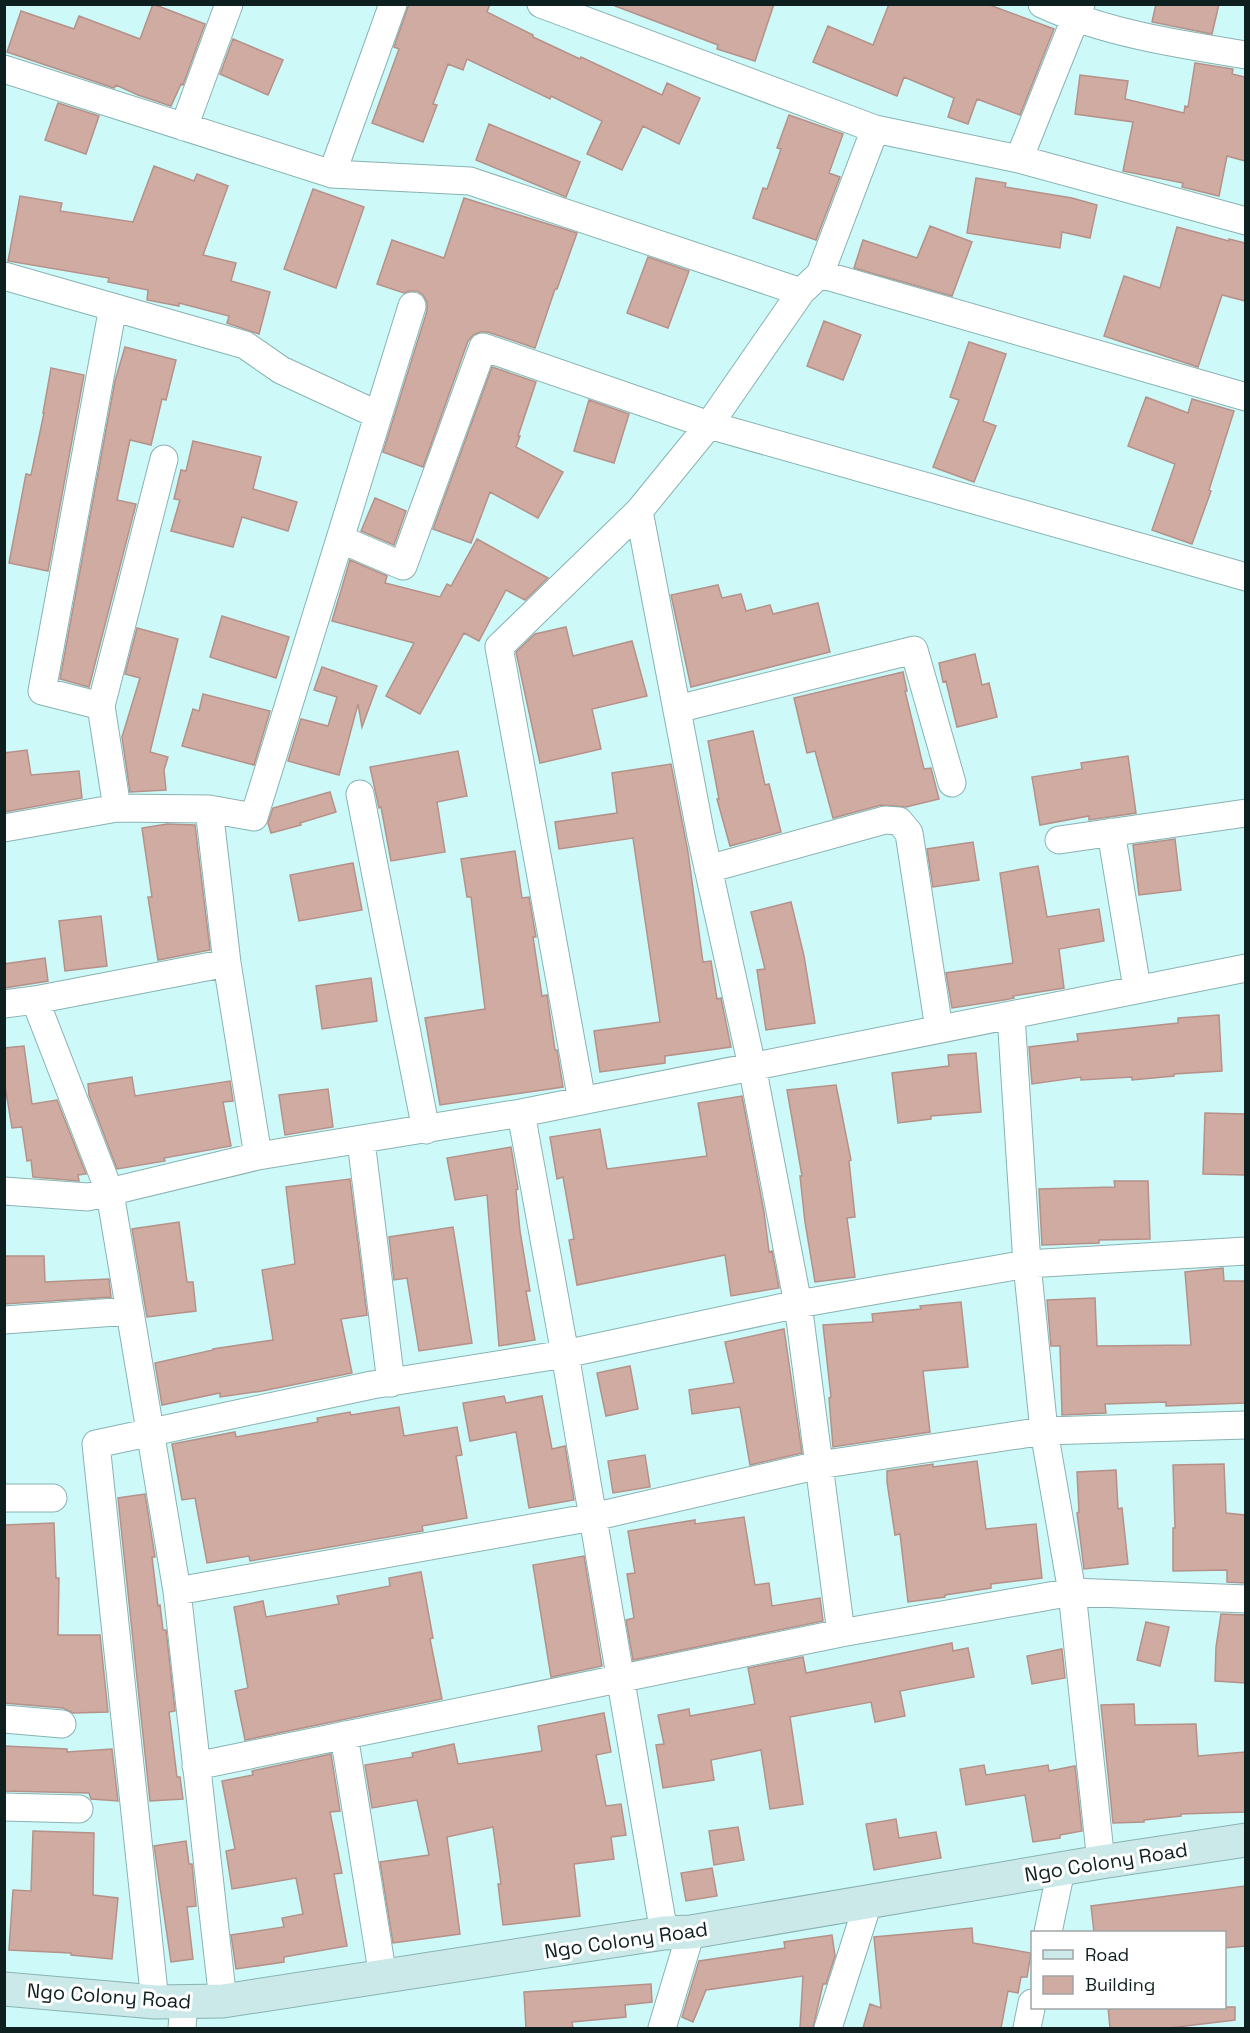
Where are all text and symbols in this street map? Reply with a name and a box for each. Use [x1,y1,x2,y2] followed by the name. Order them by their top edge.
[1023,1836,1189,1888] street label: Ngo Colony Road
[543,1916,709,1964] street label: Ngo Colony Road
[1031,1931,1226,2009] legend
[1085,1943,1129,1966] text: Road
[1085,1973,1155,1996] text: Building
[26,1977,192,2015] street label: Ngo Colony Road

